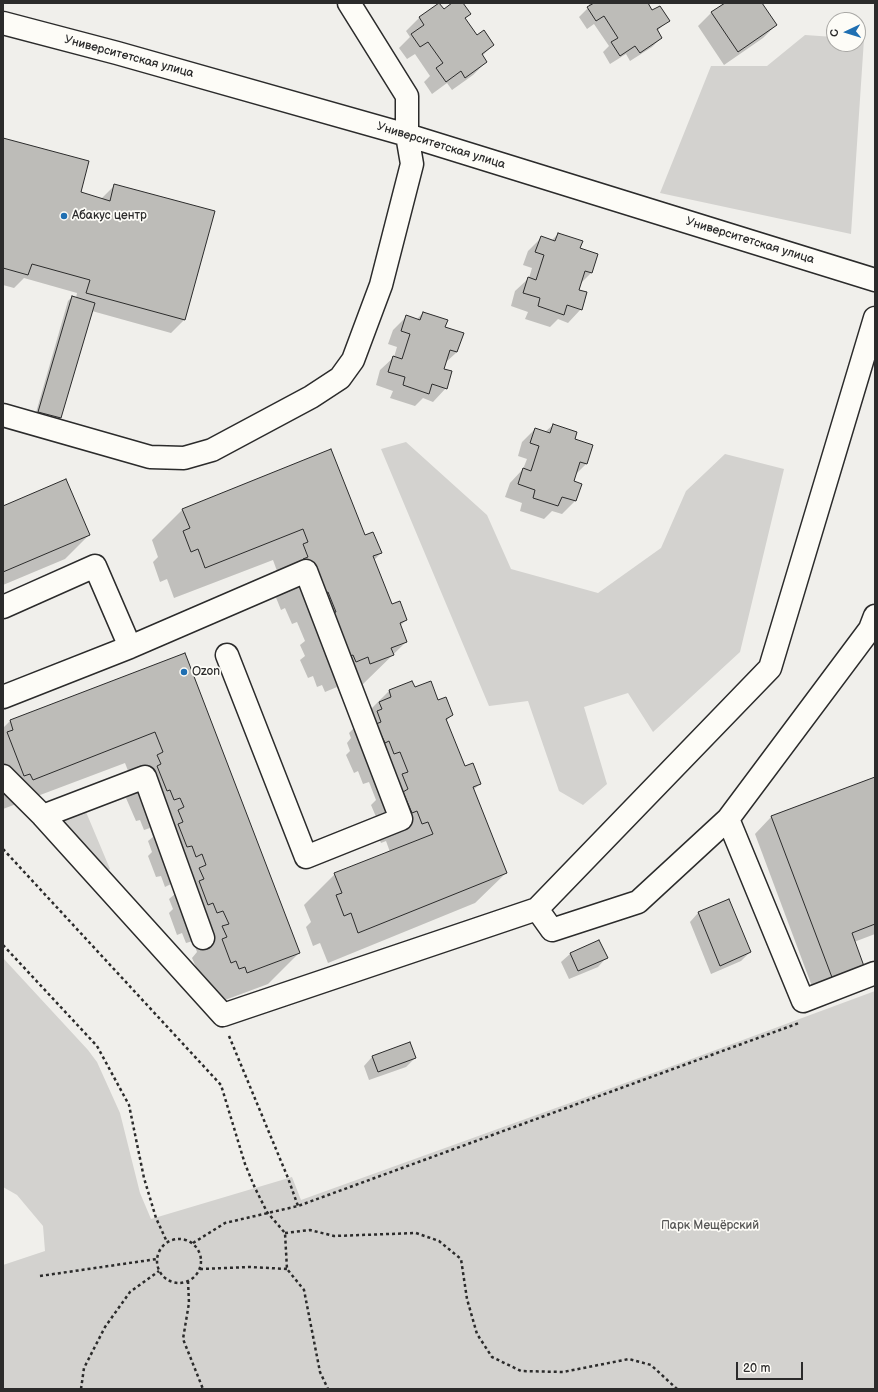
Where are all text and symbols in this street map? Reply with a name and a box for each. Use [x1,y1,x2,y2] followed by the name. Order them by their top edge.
[826,12,866,52] north arrow
[828,29,841,37] text: С
[63,33,195,81] street label: Университетская улица
[375,120,507,172] street label: Университетская улица
[72,209,147,223] place label: Абакус центр
[59,211,69,221] marker: Абакус центр
[684,215,816,267] street label: Университетская улица
[192,665,220,679] place label: Ozon
[179,667,189,677] marker: Ozon
[661,1219,759,1233] park label: Парк Мещёрский
[738,1354,805,1380] scale bar
[743,1361,770,1376] text: 20 m

